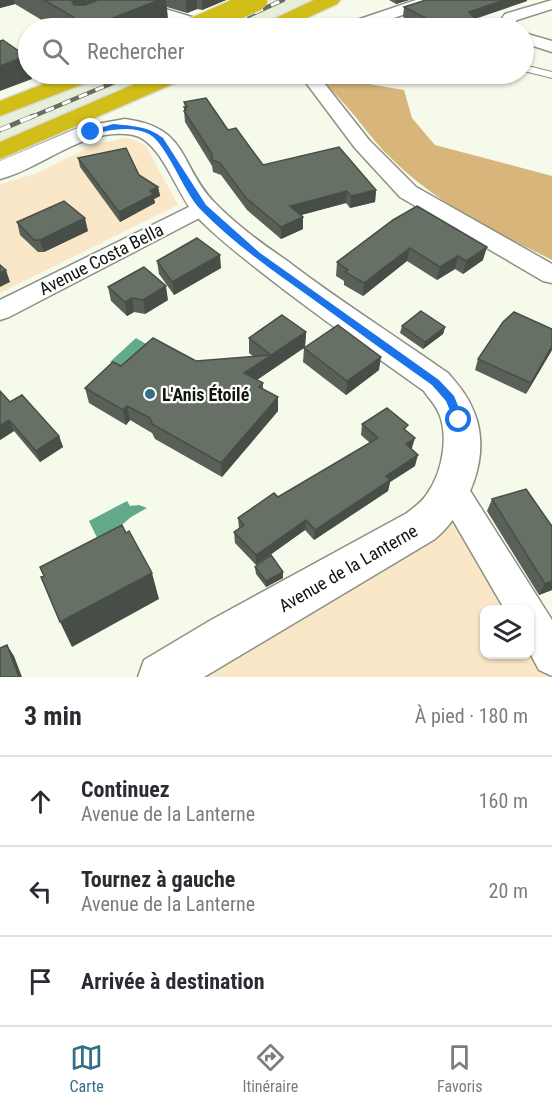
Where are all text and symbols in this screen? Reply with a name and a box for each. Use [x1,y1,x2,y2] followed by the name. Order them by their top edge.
[18,18,534,84] search box
[39,35,72,68] icon: search
[87,39,184,64] text: Rechercher
[77,118,103,144] route end
[35,219,167,299] street label: Avenue Costa Bella
[162,384,250,405] place label: L'Anis Étoilé
[143,387,157,401] marker: L'Anis Étoilé
[445,406,471,432] route start
[275,520,421,616] street label: Avenue de la Lanterne
[480,605,534,659] map controls
[480,605,534,659] button: layers
[24,701,82,731] text: 3 min
[415,704,528,728] text: À pied · 180 m
[81,777,170,802] text: Continuez
[24,785,57,818] icon: ahead
[479,789,528,813] text: 160 m
[81,802,255,826] text: Avenue de la Lanterne
[81,867,235,892] text: Tournez à gauche
[24,875,57,908] icon: left
[489,879,528,903] text: 20 m
[81,892,255,916] text: Avenue de la Lanterne
[24,965,57,998] icon: arrive
[81,969,265,994] text: Arrivée à destination
[69,1041,104,1096] tab: Carte
[242,1041,298,1096] tab: Itinéraire
[437,1041,483,1096] tab: Favoris

